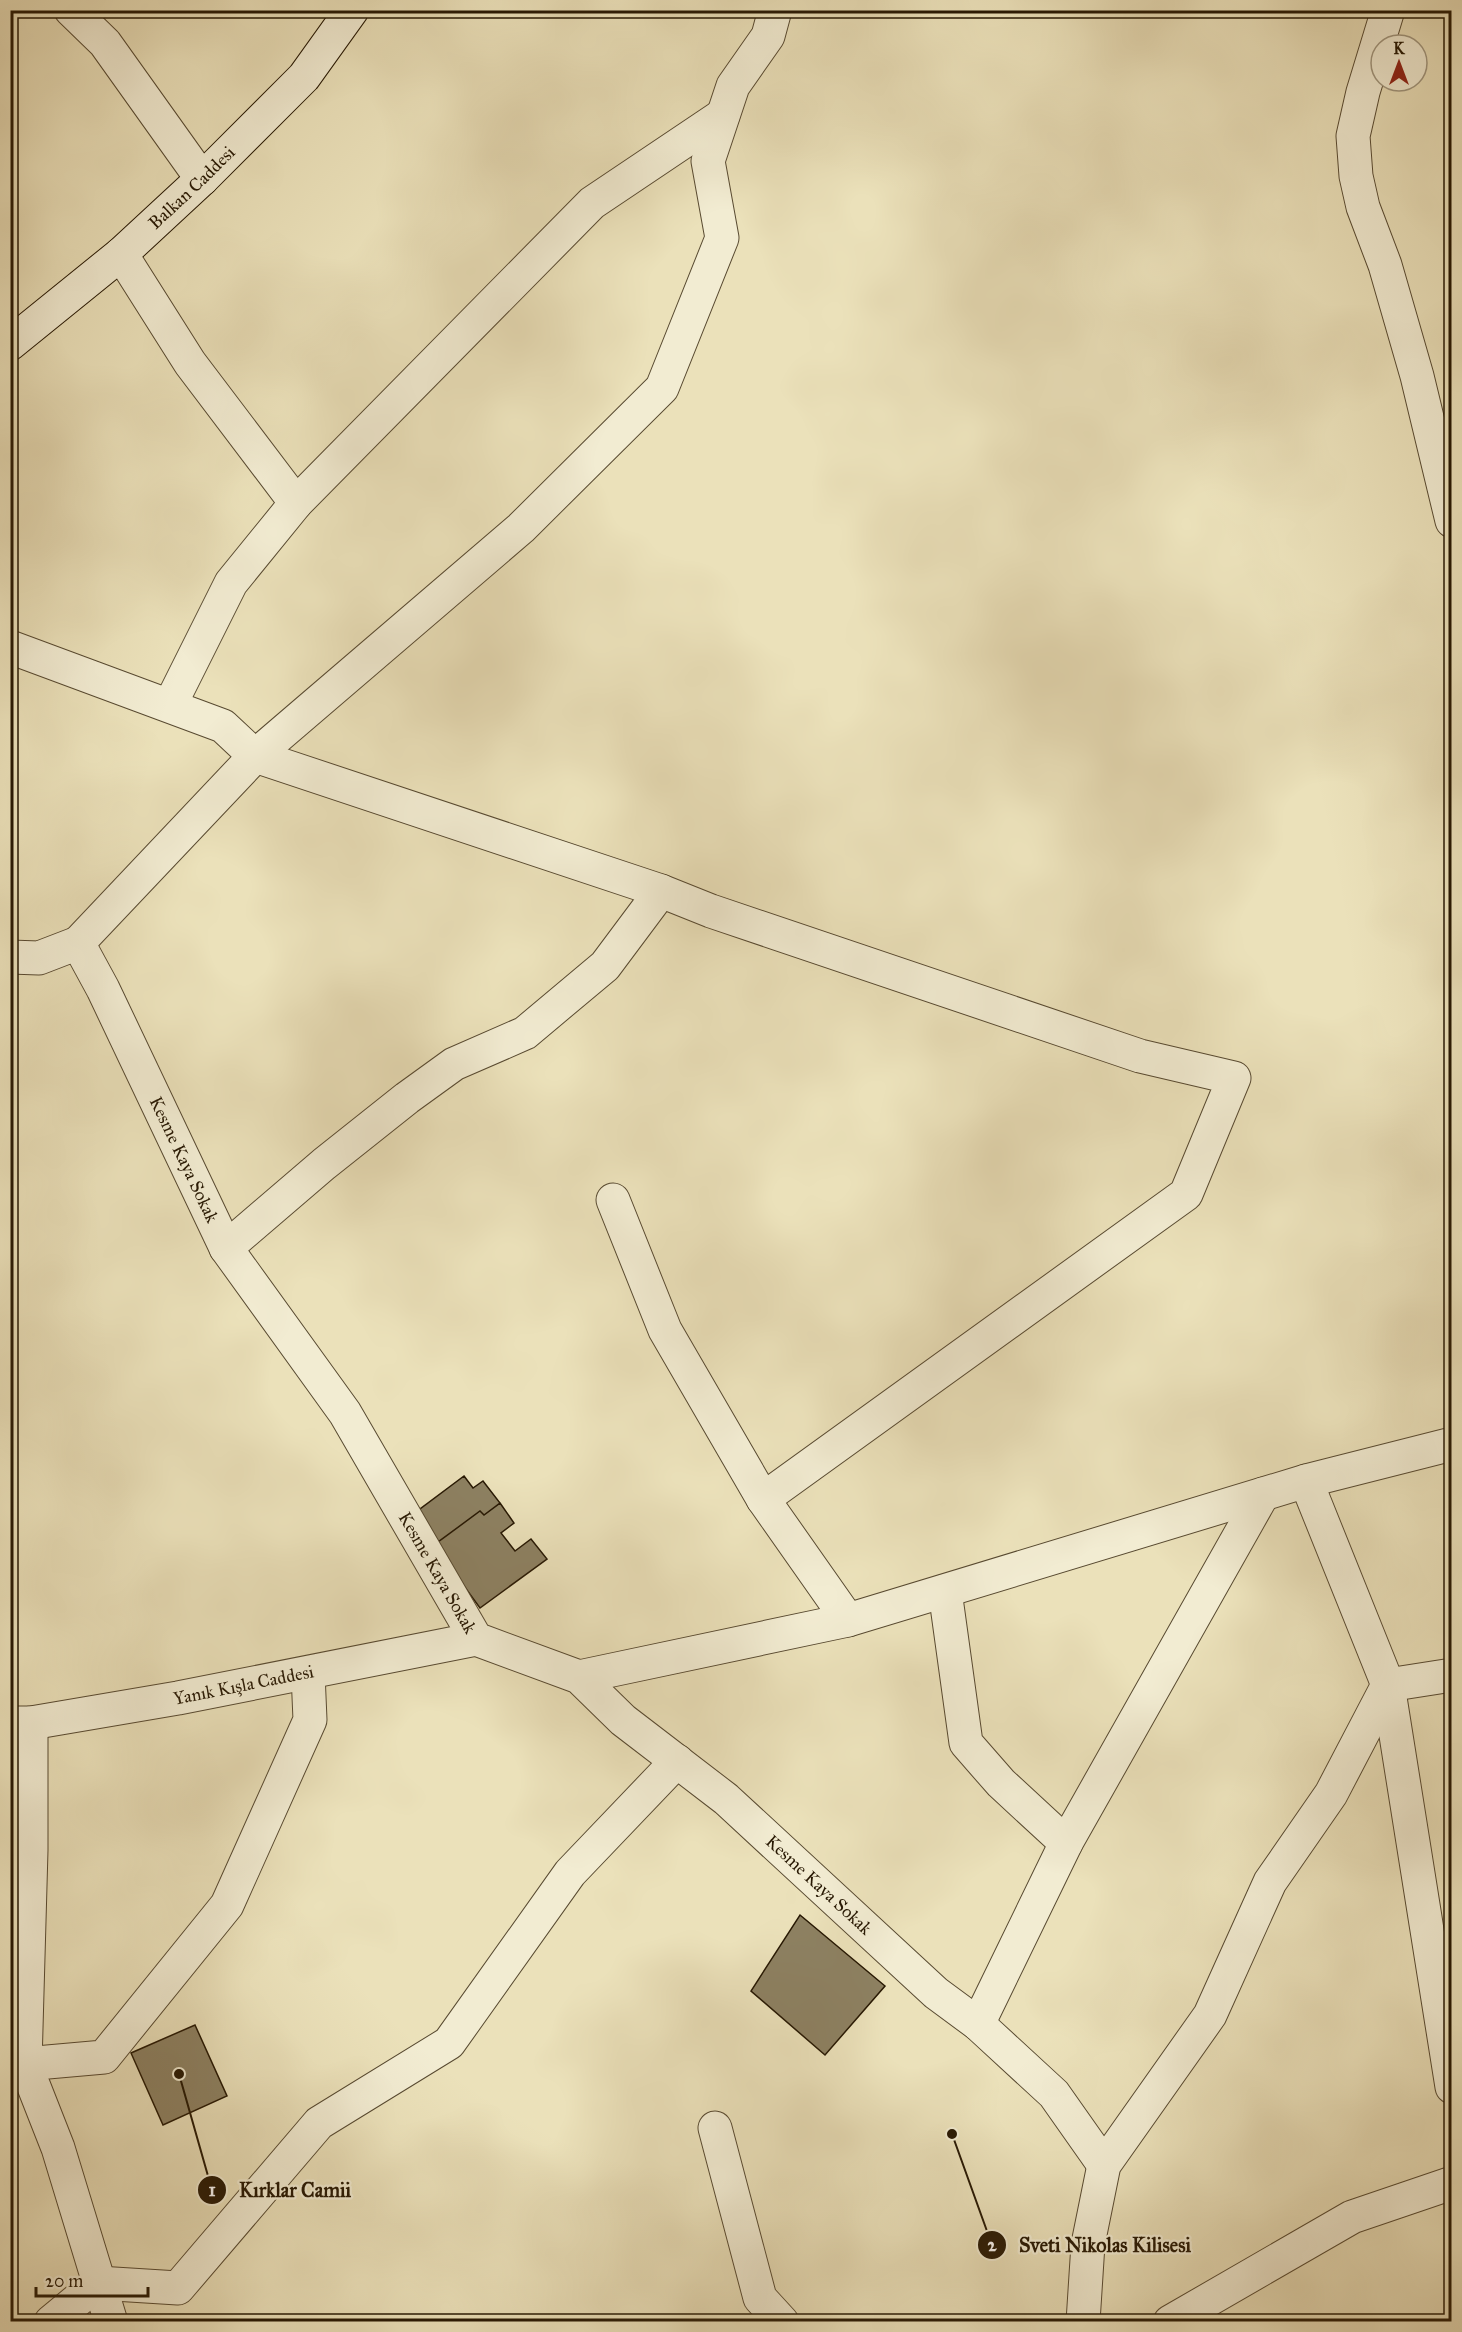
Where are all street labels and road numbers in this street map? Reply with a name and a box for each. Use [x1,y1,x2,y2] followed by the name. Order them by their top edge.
[144,141,240,234] street label: Balkan Caddesi
[145,1093,224,1227] street label: Kesme Kaya Sokak
[394,1508,482,1638] street label: Kesme Kaya Sokak
[172,1660,316,1710] street label: Yanık Kışla Caddesi
[761,1830,877,1940] street label: Kesme Kaya Sokak

